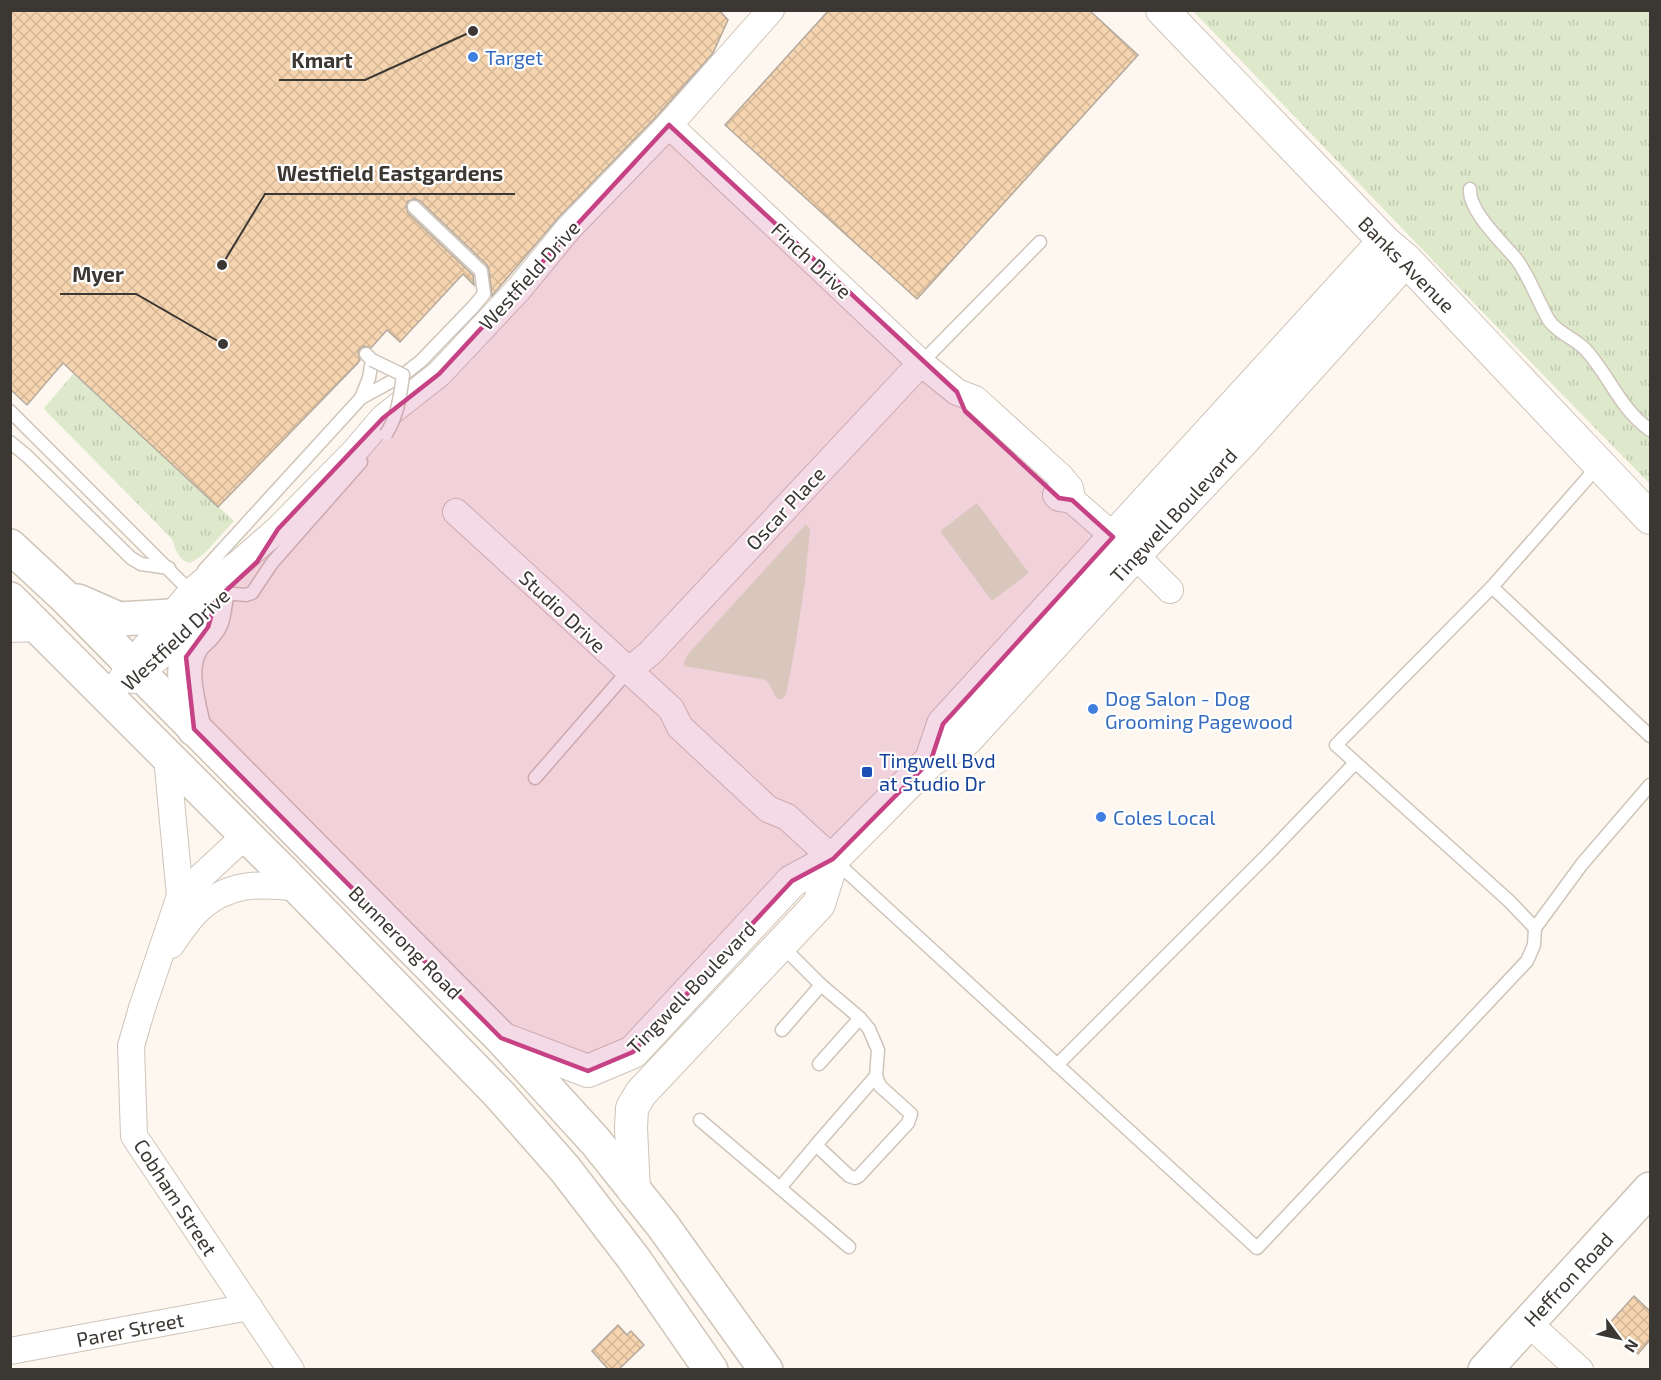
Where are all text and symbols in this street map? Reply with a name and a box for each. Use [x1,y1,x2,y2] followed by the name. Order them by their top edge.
[279,41,365,80] callout: Kmart
[485,45,543,69] place label: Target
[291,47,353,72] text: Kmart
[466,50,480,64] marker: Target
[265,155,515,194] callout: Westfield Eastgardens
[277,160,503,185] text: Westfield Eastgardens
[1354,211,1460,317] street label: Banks Avenue
[473,215,585,335] street label: Westfield Drive
[767,217,857,303] street label: Finch Drive
[60,255,136,294] callout: Myer
[72,261,124,287] text: Myer
[1105,443,1241,587] street label: Tingwell Boulevard
[740,461,830,555] street label: Oscar Place
[515,565,611,657] street label: Studio Drive
[116,583,234,695] street label: Westfield Drive
[1105,686,1293,733] place label: Dog Salon - Dog Grooming Pagewood
[1086,702,1100,716] marker: Dog Salon - Dog Grooming Pagewood
[879,748,996,795] place label: Tingwell Bvd at Studio Dr
[860,765,874,779] marker: Tingwell Bvd at Studio Dr
[1113,805,1215,829] place label: Coles Local
[1094,810,1108,824] marker: Coles Local
[344,880,468,1004] street label: Bunnerong Road
[622,916,760,1058] street label: Tingwell Boulevard
[129,1134,223,1260] street label: Cobham Street
[1518,1227,1618,1331] street label: Heffron Road
[74,1307,186,1351] street label: Parer Street
[1589,1308,1649,1368] north arrow
[1621,1336,1643,1356] text: N

